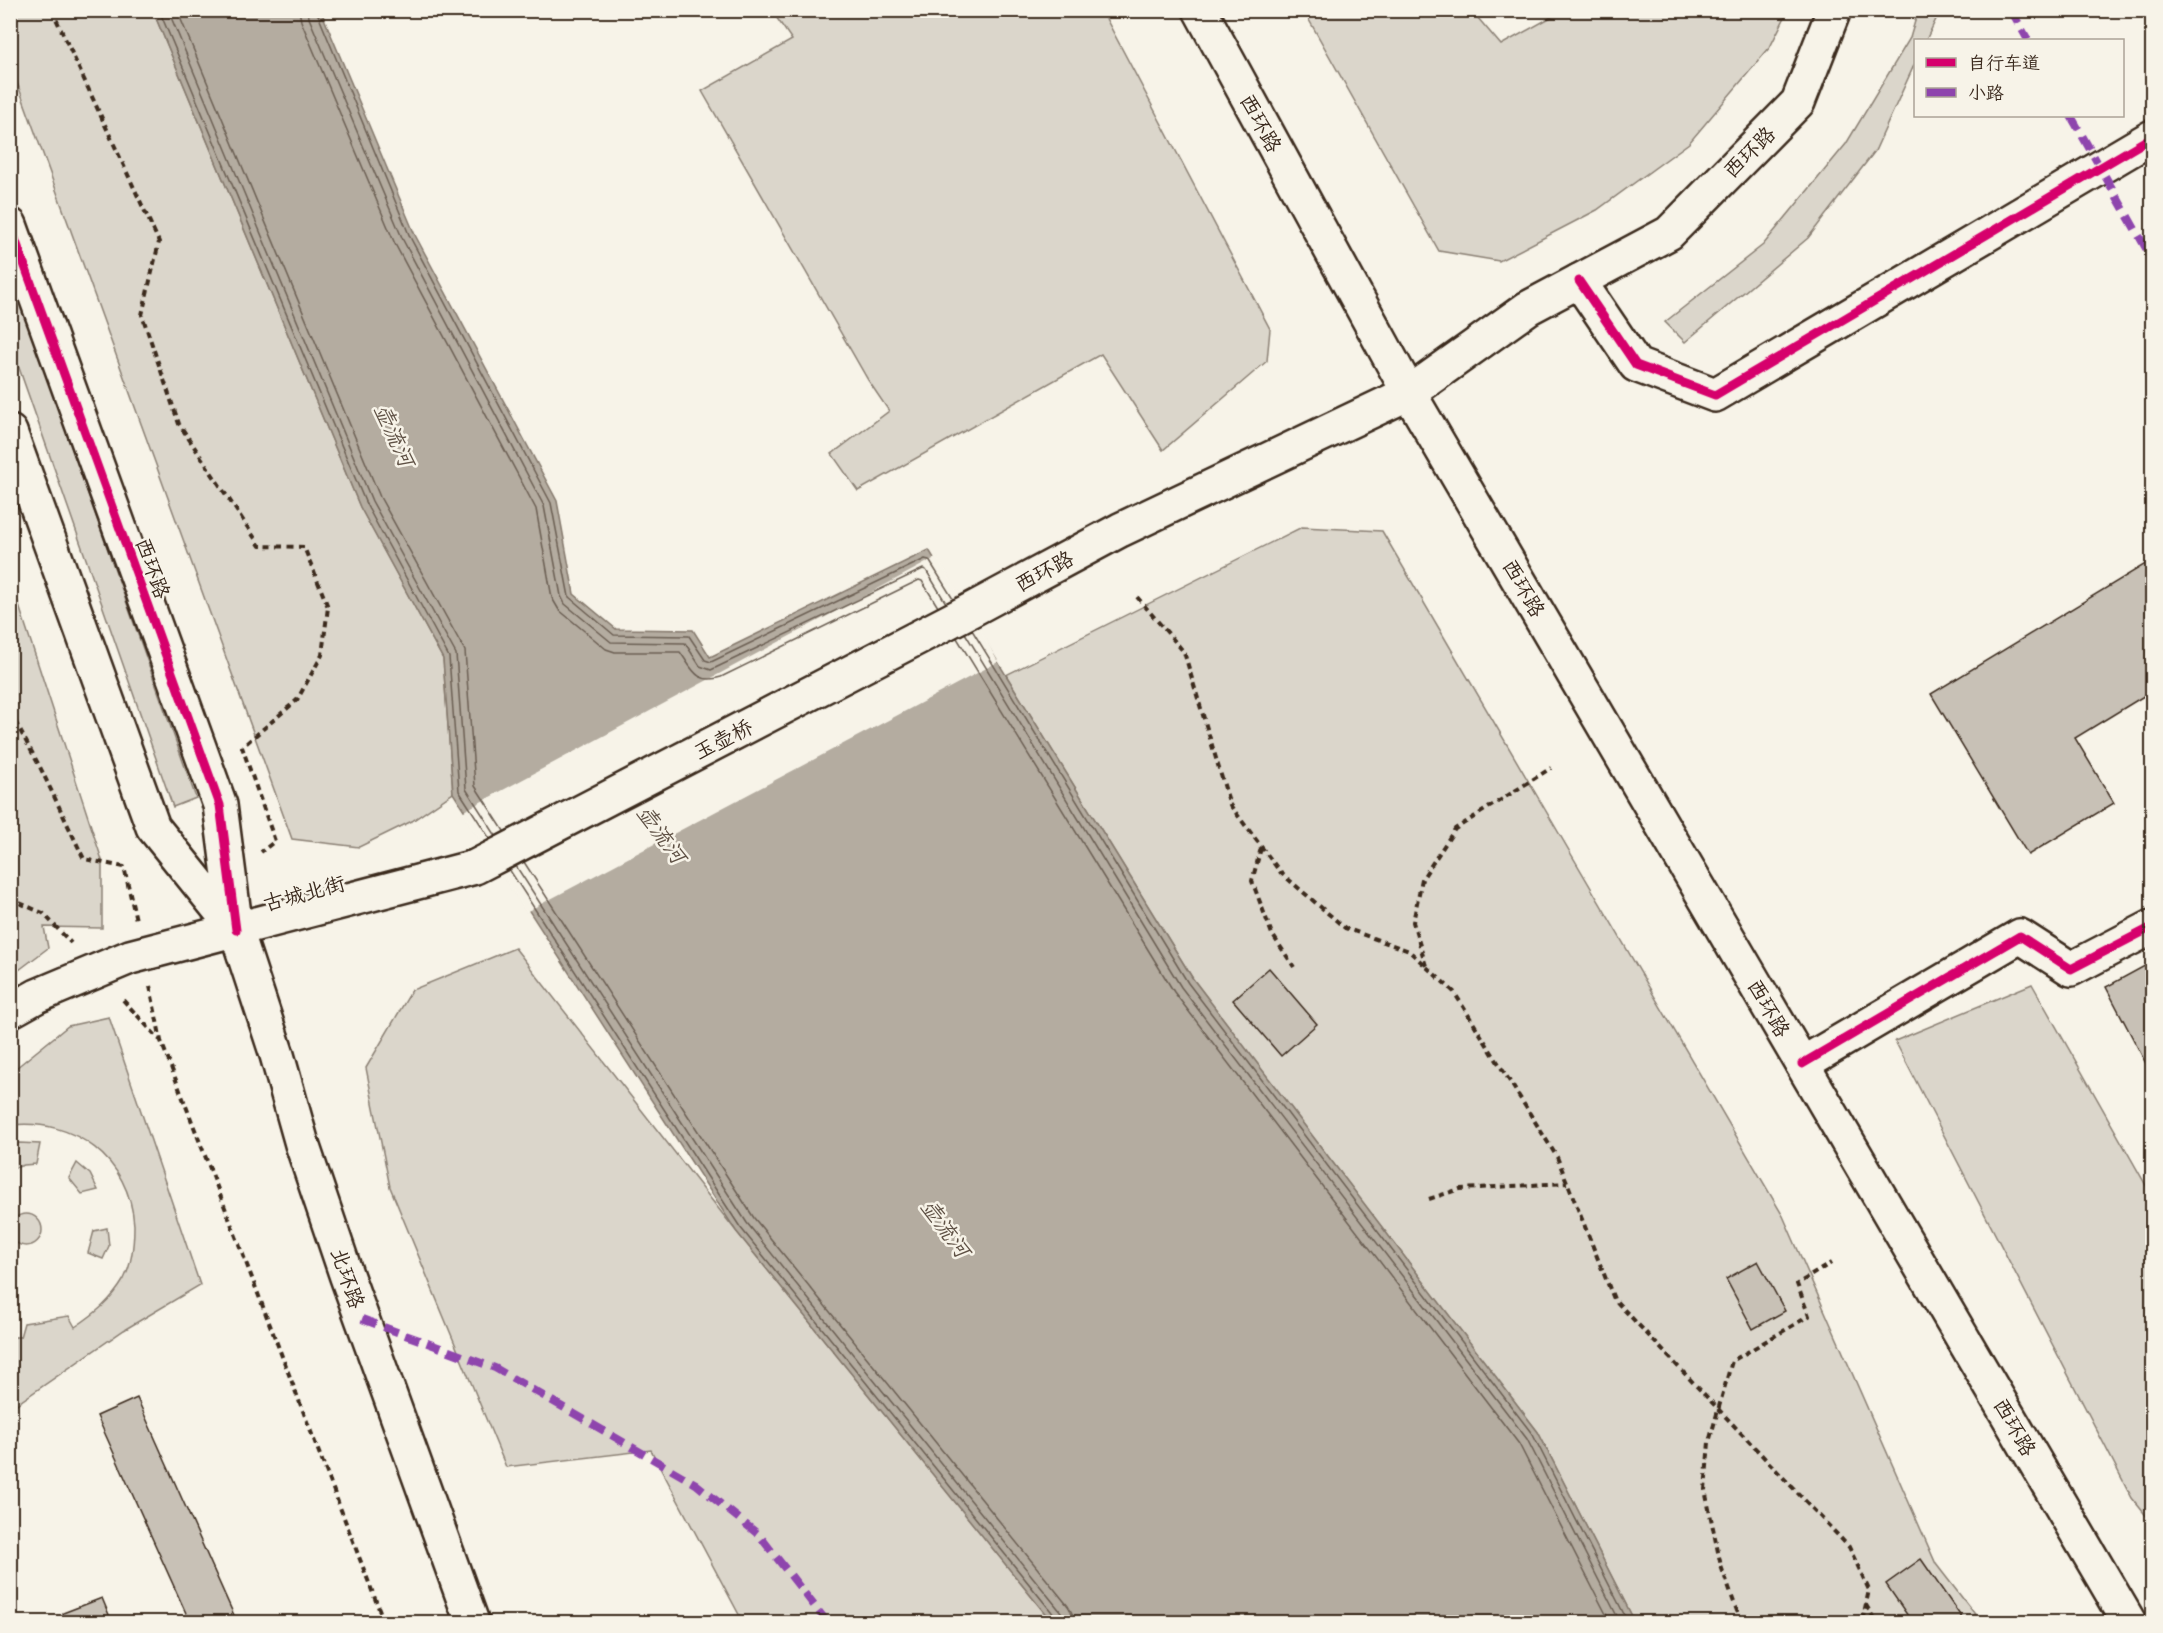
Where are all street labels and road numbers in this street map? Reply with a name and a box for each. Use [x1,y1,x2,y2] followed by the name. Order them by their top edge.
[1233,88,1289,158] street label: 西环路
[1716,119,1782,185] street label: 西环路
[129,533,177,603] street label: 西环路
[1009,543,1079,599] street label: 西环路
[1496,553,1552,623] street label: 西环路
[688,712,758,766] street label: 玉壶桥
[260,868,348,918] street label: 古城北街
[1741,973,1797,1043] street label: 西环路
[324,1243,372,1313] street label: 北环路
[1987,1392,2043,1462] street label: 西环路

